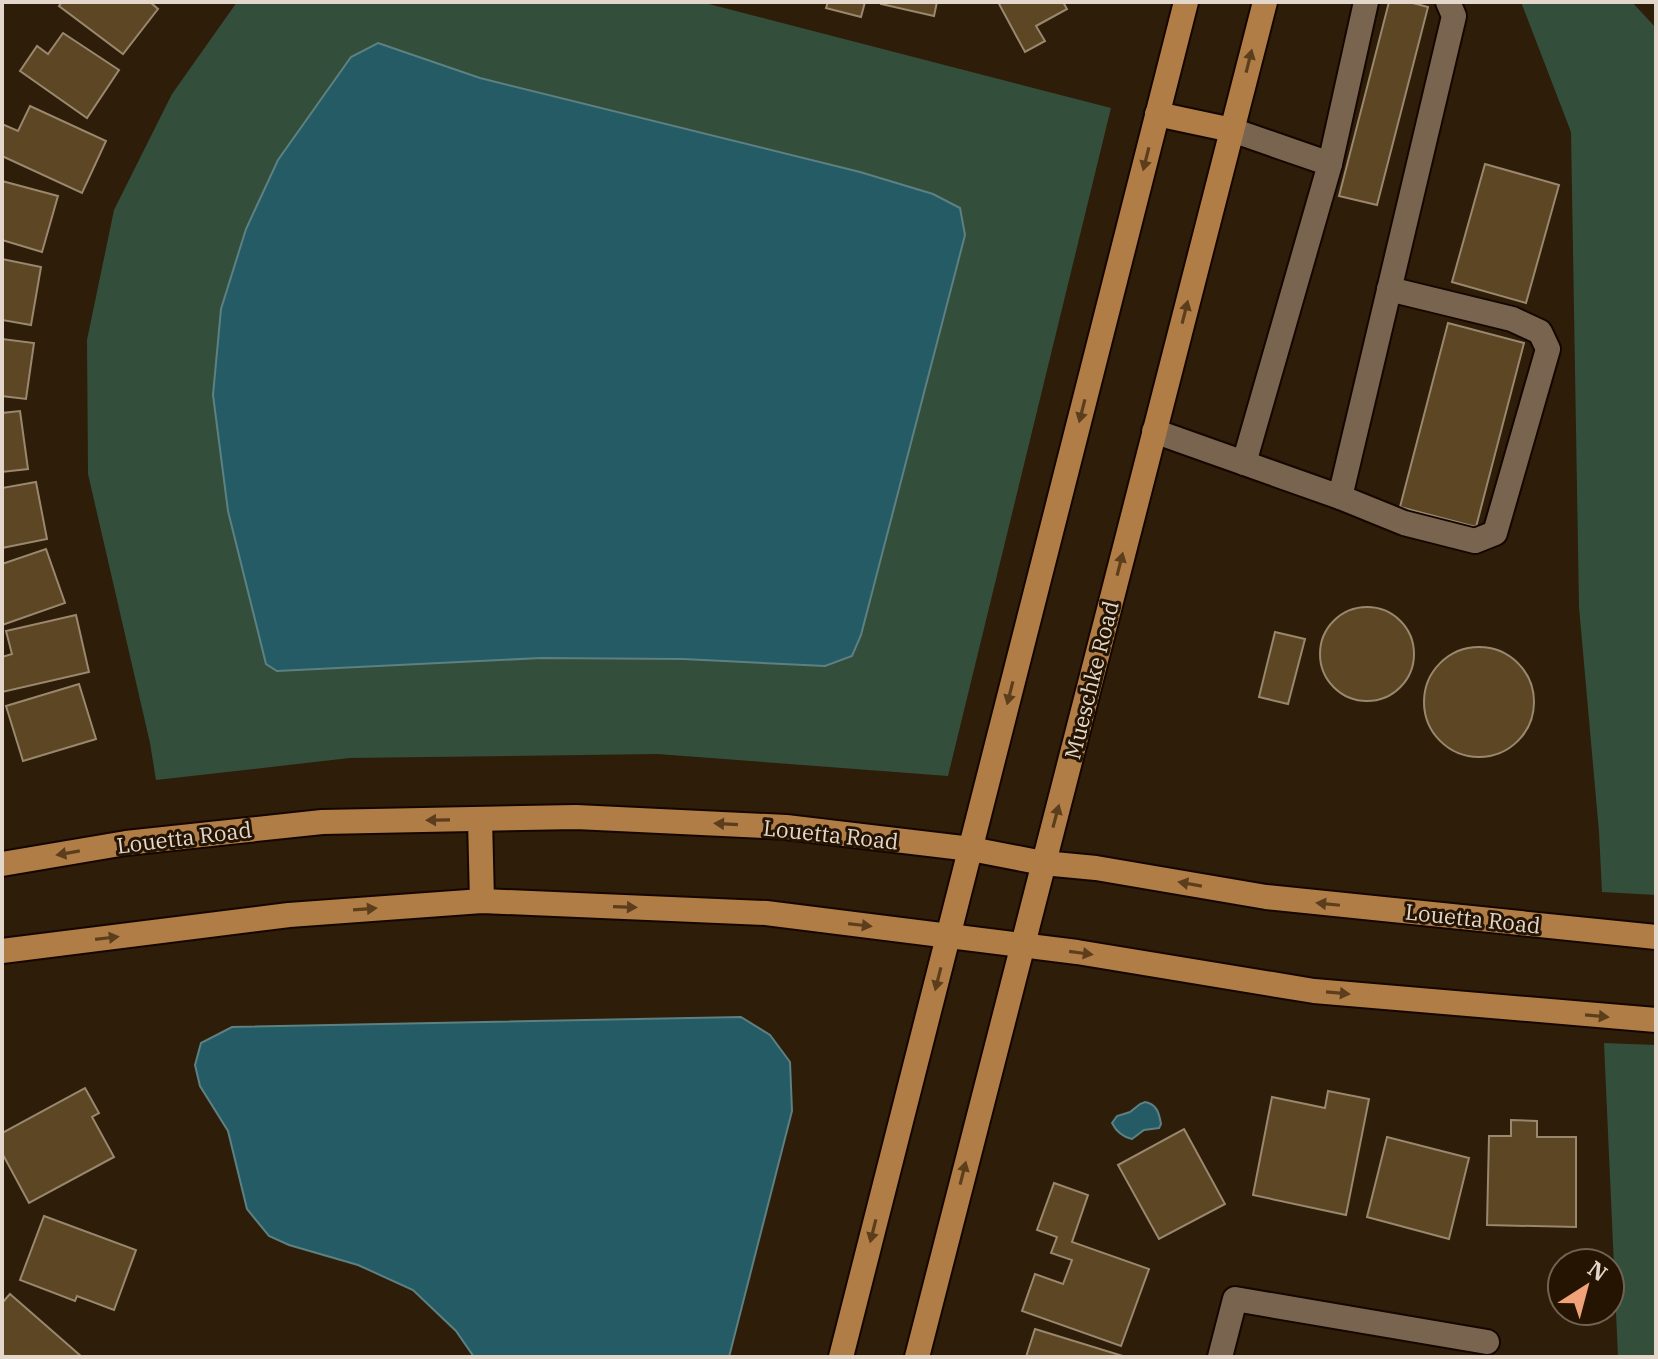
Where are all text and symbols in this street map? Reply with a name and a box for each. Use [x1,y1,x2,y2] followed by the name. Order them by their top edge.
[1244,48,1256,73] one-way arrow
[1139,147,1152,172] one-way arrow
[1179,300,1191,325] one-way arrow
[1075,399,1088,424] one-way arrow
[1115,552,1127,577] one-way arrow
[1057,598,1125,762] street label: Mueschke Road
[1004,681,1016,706] one-way arrow
[1050,804,1062,829] one-way arrow
[762,812,900,856] street label: Louetta Road
[115,814,253,860] street label: Louetta Road
[425,814,450,826] one-way arrow
[713,818,738,831] one-way arrow
[55,847,80,859] one-way arrow
[1177,878,1202,890] one-way arrow
[1404,896,1542,940] street label: Louetta Road
[1315,897,1340,910] one-way arrow
[613,901,638,914] one-way arrow
[353,902,378,915] one-way arrow
[848,919,873,932] one-way arrow
[95,931,120,944] one-way arrow
[1069,947,1094,960] one-way arrow
[931,966,943,991] one-way arrow
[1326,987,1351,1000] one-way arrow
[1585,1009,1610,1022] one-way arrow
[958,1160,970,1185] one-way arrow
[867,1218,879,1243] one-way arrow
[1546,1247,1626,1327] north arrow
[1582,1254,1614,1287] text: N

